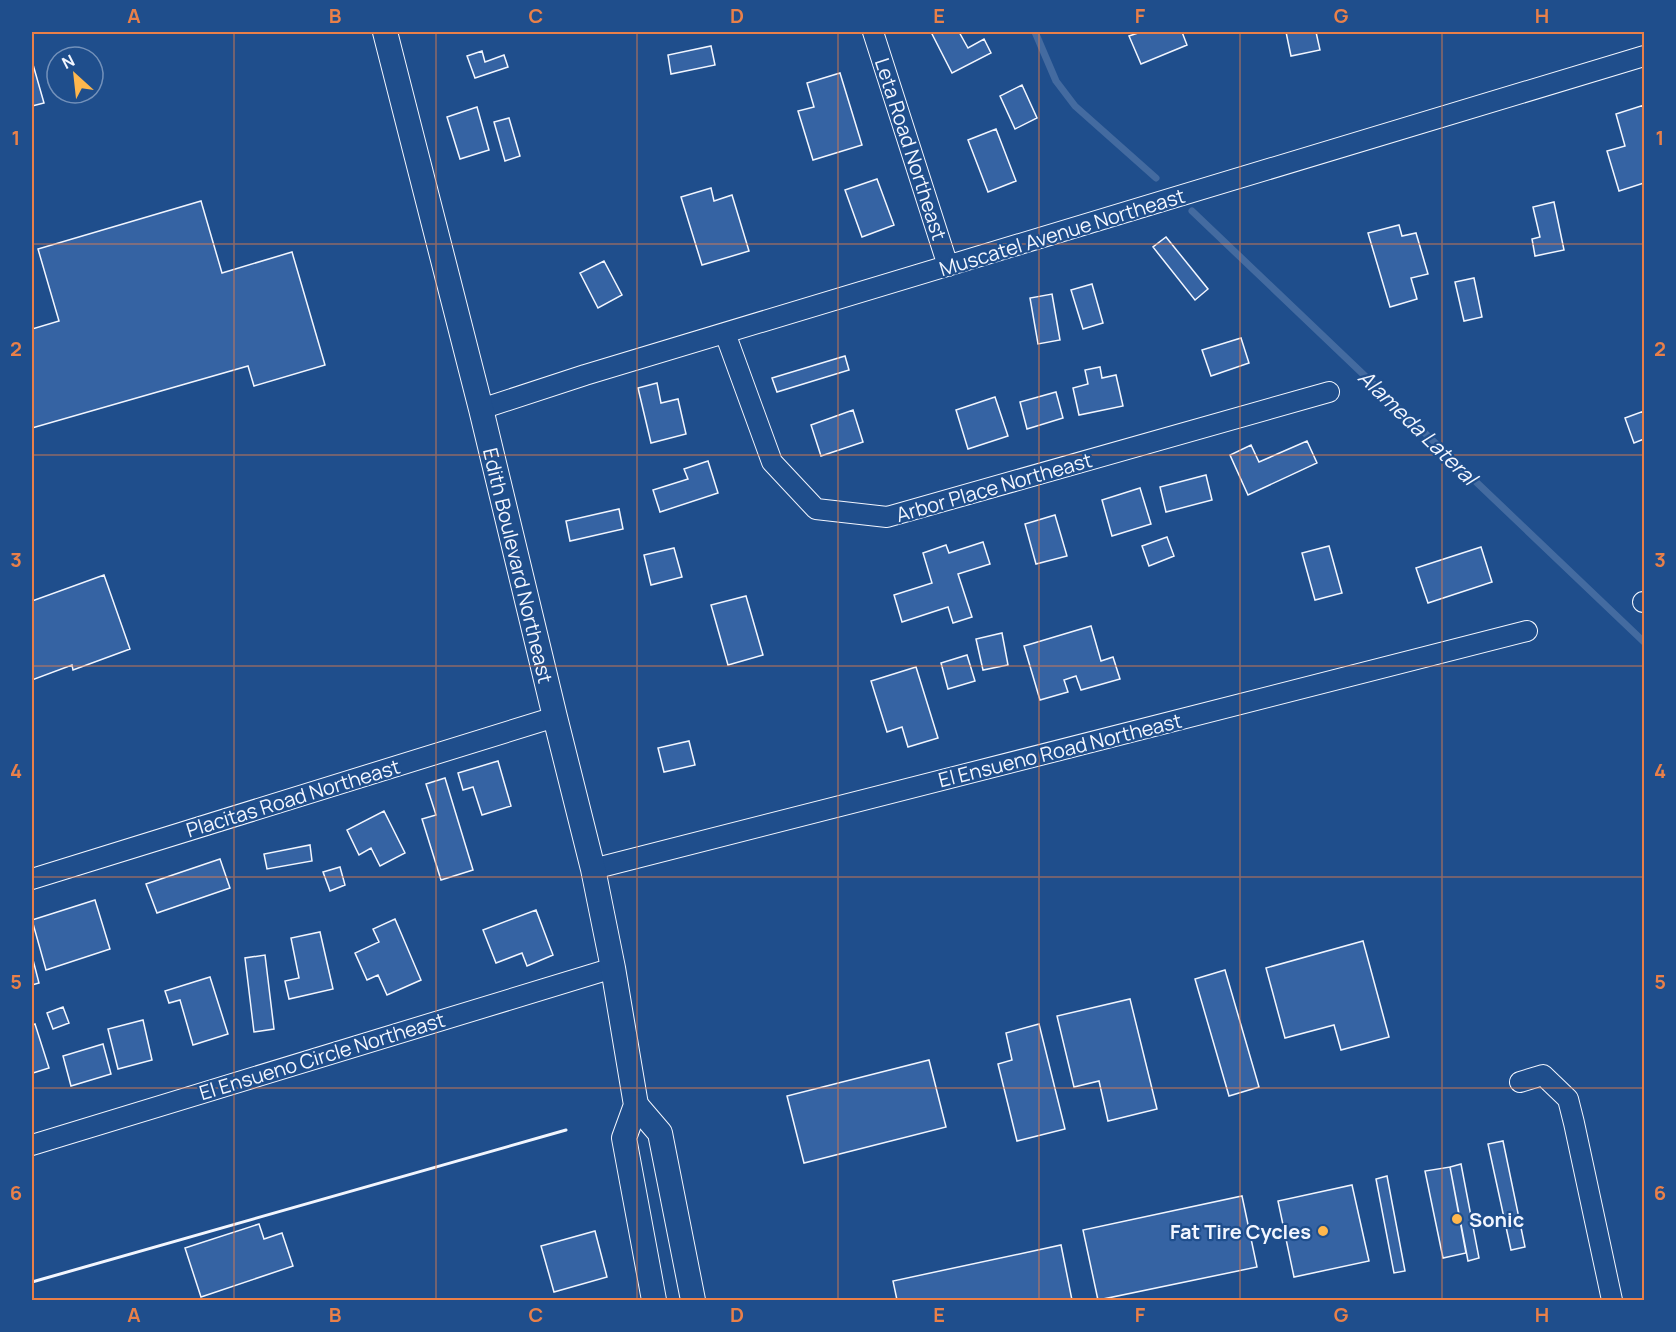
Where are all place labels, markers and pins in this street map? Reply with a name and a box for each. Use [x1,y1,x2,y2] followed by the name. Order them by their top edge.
[1469,1206,1524,1233] place label: Sonic
[1450,1212,1464,1226] marker: Sonic
[1170,1218,1311,1245] place label: Fat Tire Cycles
[1316,1224,1330,1238] marker: Fat Tire Cycles

